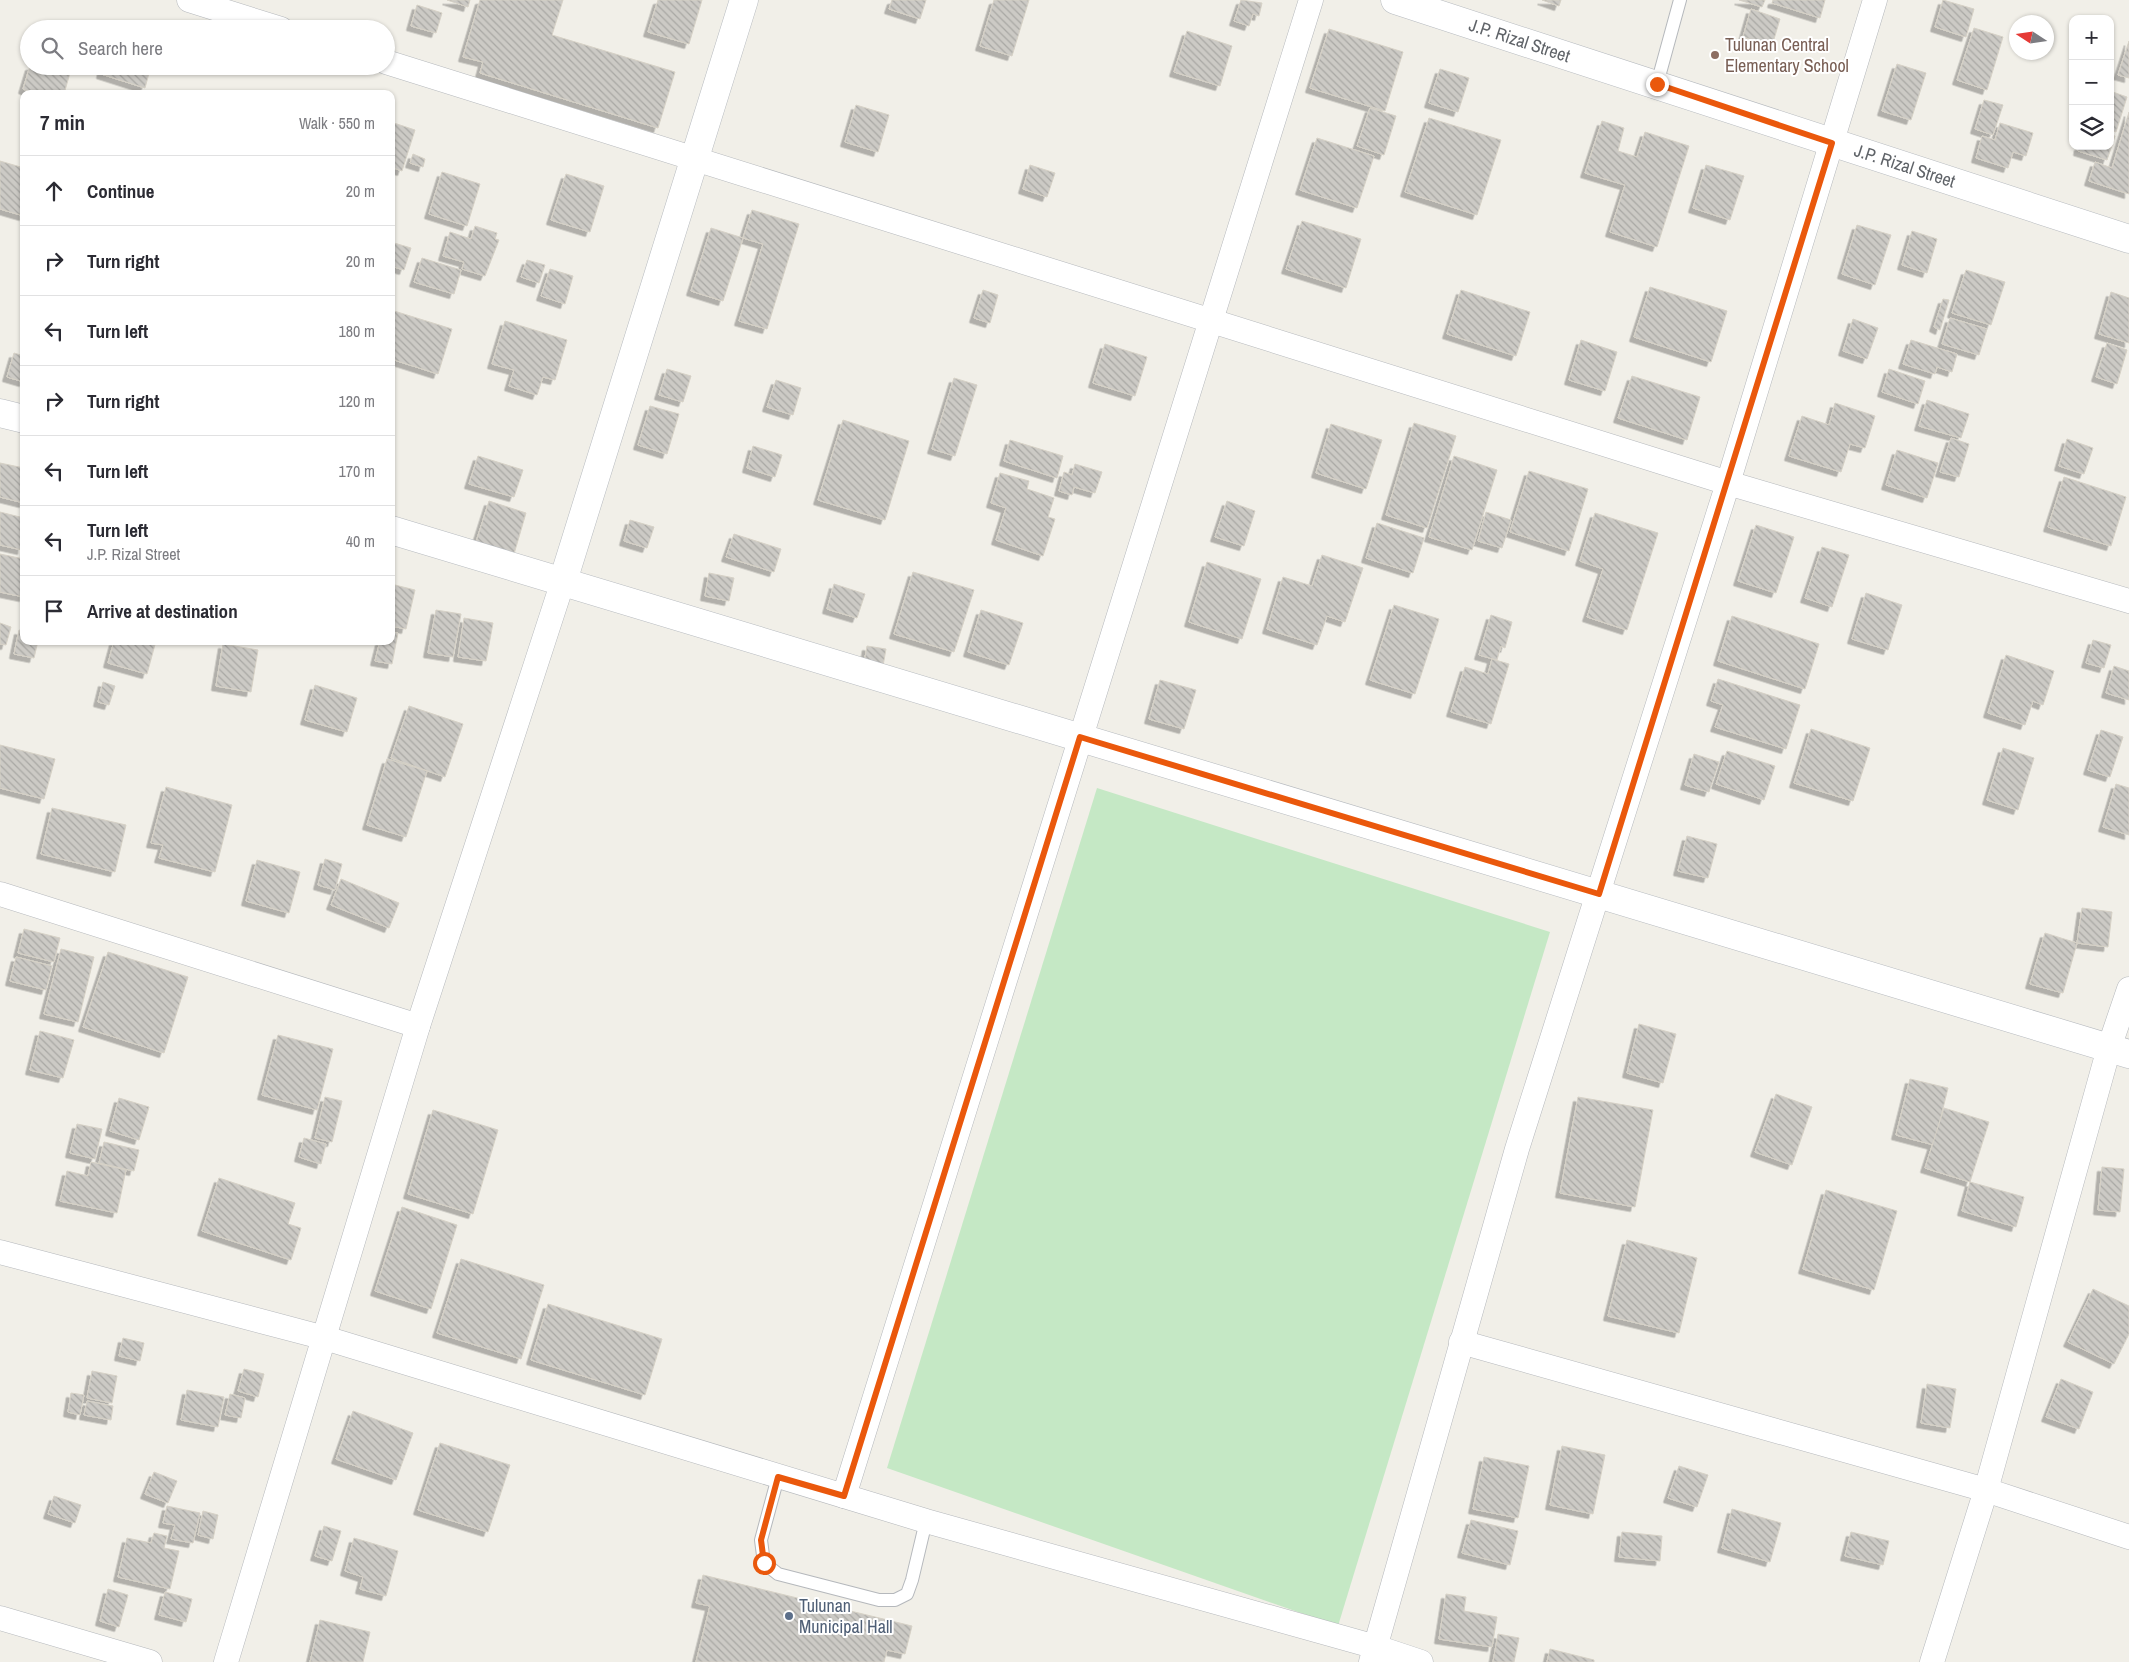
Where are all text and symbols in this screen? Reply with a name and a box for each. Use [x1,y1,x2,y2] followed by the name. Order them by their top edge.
[1466,12,1573,68] street label: J.P. Rizal Street
[2009,15,2054,60] north arrow
[2069,15,2114,150] map controls
[2069,15,2114,60] button: +
[20,20,395,75] search box
[1725,32,1849,78] place label: Tulunan Central Elementary School
[38,34,66,62] icon: search
[78,35,163,61] text: Search here
[1709,49,1721,61] marker: Tulunan Central Elementary School
[2069,60,2114,105] button: −
[1646,73,1669,96] route end
[2069,105,2114,150] button: layers
[40,108,85,137] text: 7 min
[299,112,375,134] text: Walk · 550 m
[1851,137,1959,194] street label: J.P. Rizal Street
[40,177,68,205] icon: ahead
[87,178,155,204] text: Continue
[346,180,375,202] text: 20 m
[40,247,68,275] icon: right
[87,248,159,274] text: Turn right
[346,250,375,272] text: 20 m
[40,317,68,345] icon: left
[87,318,148,344] text: Turn left
[339,320,375,342] text: 180 m
[40,387,68,415] icon: right
[87,388,159,414] text: Turn right
[339,390,375,412] text: 120 m
[40,457,68,485] icon: left
[87,458,148,484] text: Turn left
[339,460,375,482] text: 170 m
[87,517,148,543] text: Turn left
[40,527,68,555] icon: left
[346,530,375,552] text: 40 m
[87,543,180,565] text: J.P. Rizal Street
[40,597,68,625] icon: arrive
[87,598,238,624] text: Arrive at destination
[753,1552,776,1575] route start
[799,1593,893,1639] place label: Tulunan Municipal Hall
[783,1610,795,1622] marker: Tulunan Municipal Hall

